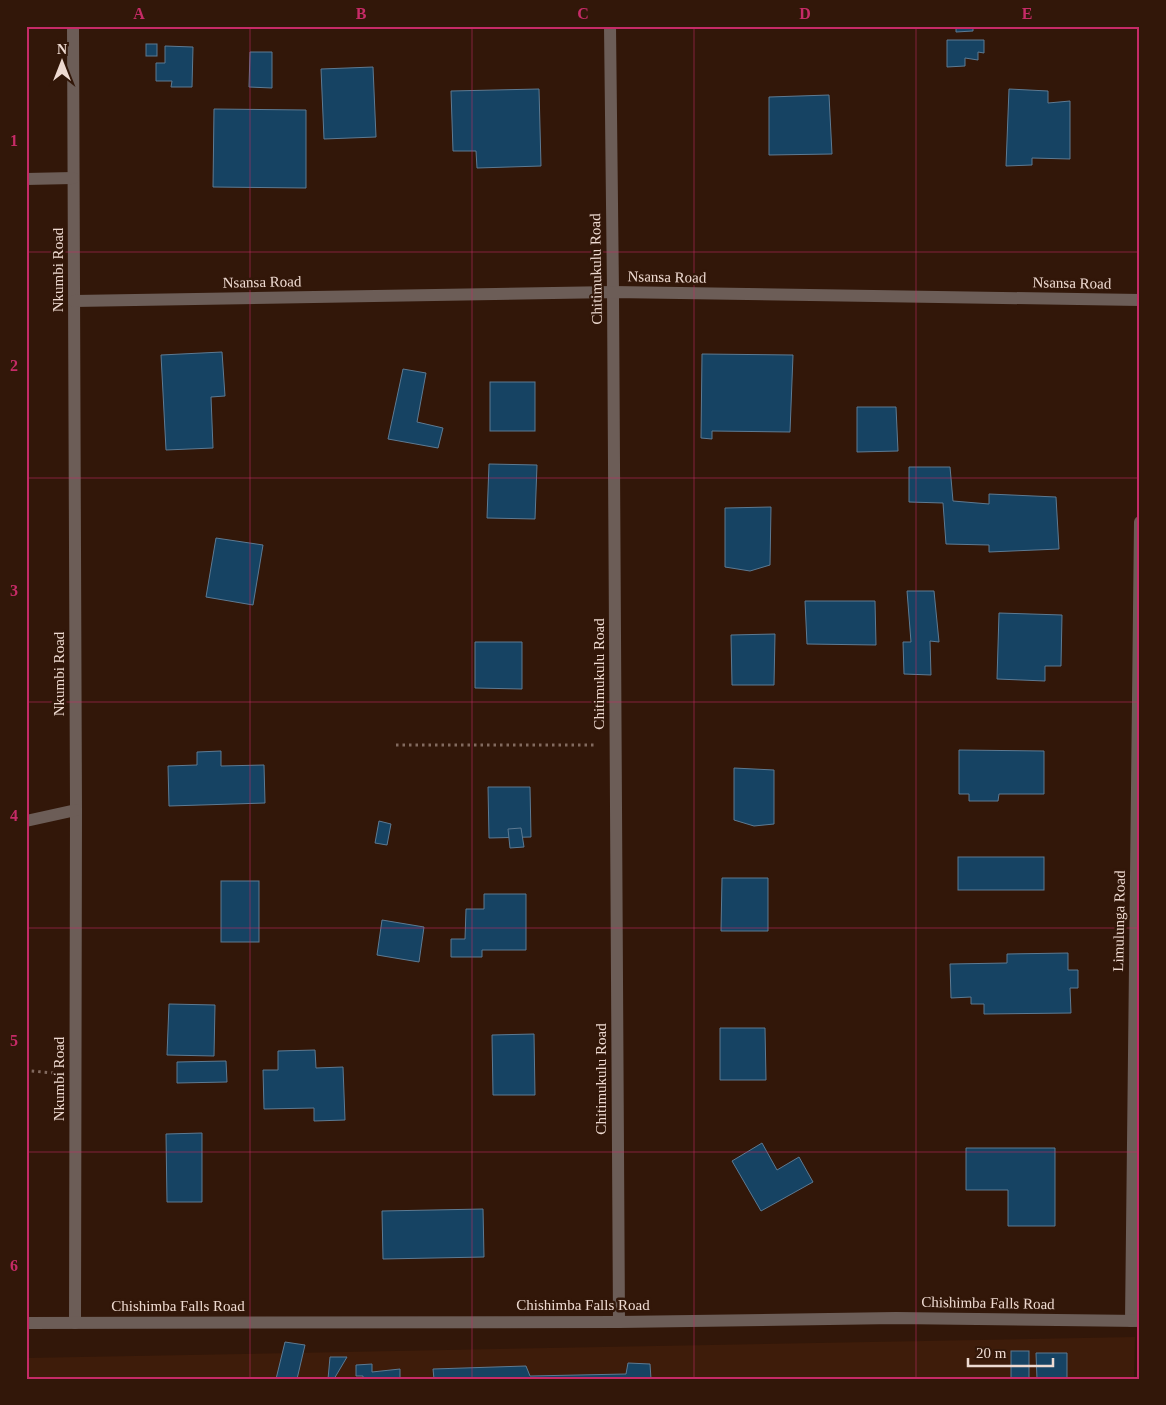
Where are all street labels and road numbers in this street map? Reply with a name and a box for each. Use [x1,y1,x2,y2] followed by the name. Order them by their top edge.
[587,213,605,325] street label: Chitimukulu Road
[50,227,66,312] street label: Nkumbi Road
[627,268,707,286] street label: Nsansa Road
[222,273,302,291] street label: Nsansa Road
[1032,274,1112,292] street label: Nsansa Road
[591,618,607,730] street label: Chitimukulu Road
[51,631,67,716] street label: Nkumbi Road
[1110,870,1128,972] street label: Limulunga Road
[593,1023,609,1135] street label: Chitimukulu Road
[51,1036,67,1121] street label: Nkumbi Road
[921,1294,1055,1312] street label: Chishimba Falls Road
[516,1297,650,1313] street label: Chishimba Falls Road
[111,1298,245,1314] street label: Chishimba Falls Road

